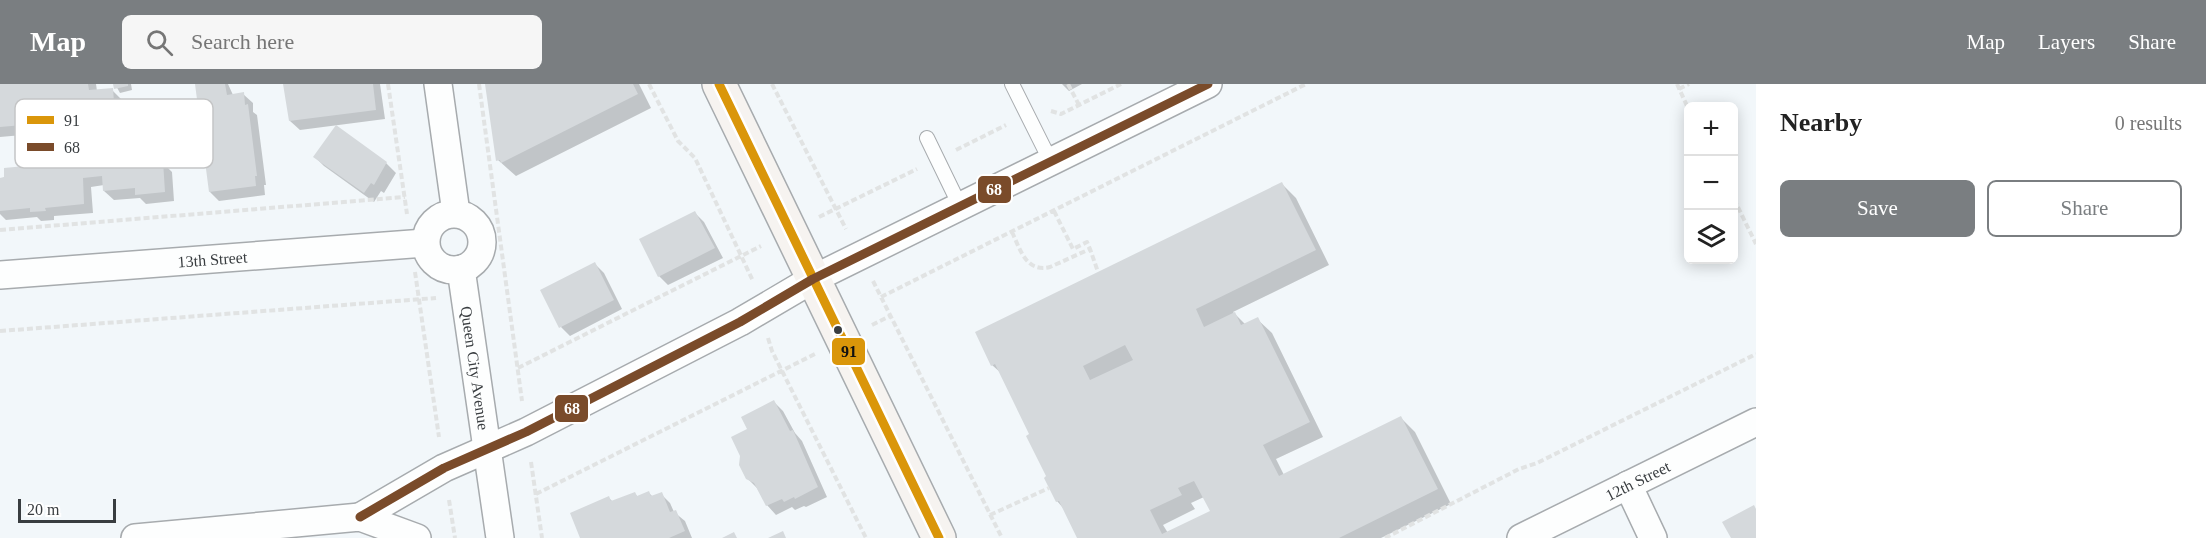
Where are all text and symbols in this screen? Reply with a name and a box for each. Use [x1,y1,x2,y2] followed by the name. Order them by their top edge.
[122,15,542,69] search box
[30,26,86,57] text: Map
[143,26,176,59] icon: search
[191,29,294,54] text: Search here
[1967,30,2005,54] text: Map
[2038,30,2095,54] text: Layers
[2128,30,2176,54] text: Share
[15,99,213,168] legend
[1684,102,1738,264] map controls
[1684,102,1738,156] button: +
[1780,108,1862,137] text: Nearby
[64,112,80,129] text: 91
[2115,112,2182,134] text: 0 results
[64,139,80,156] text: 68
[1684,156,1738,210] button: −
[977,175,1012,204] line badge: 68
[1780,180,1975,237] button: Save
[1987,180,2182,237] button: Share
[986,181,1002,198] text: 68
[1684,210,1738,264] button: layers
[177,248,248,271] street label: 13th Street
[457,305,492,431] street label: Queen City Avenue
[832,324,844,336] unlabelled marker
[831,337,866,366] line badge: 91
[841,343,857,360] text: 91
[554,394,589,423] line badge: 68
[564,400,580,417] text: 68
[1603,458,1673,504] street label: 12th Street
[18,496,116,524] scale bar
[27,501,59,518] text: 20 m

